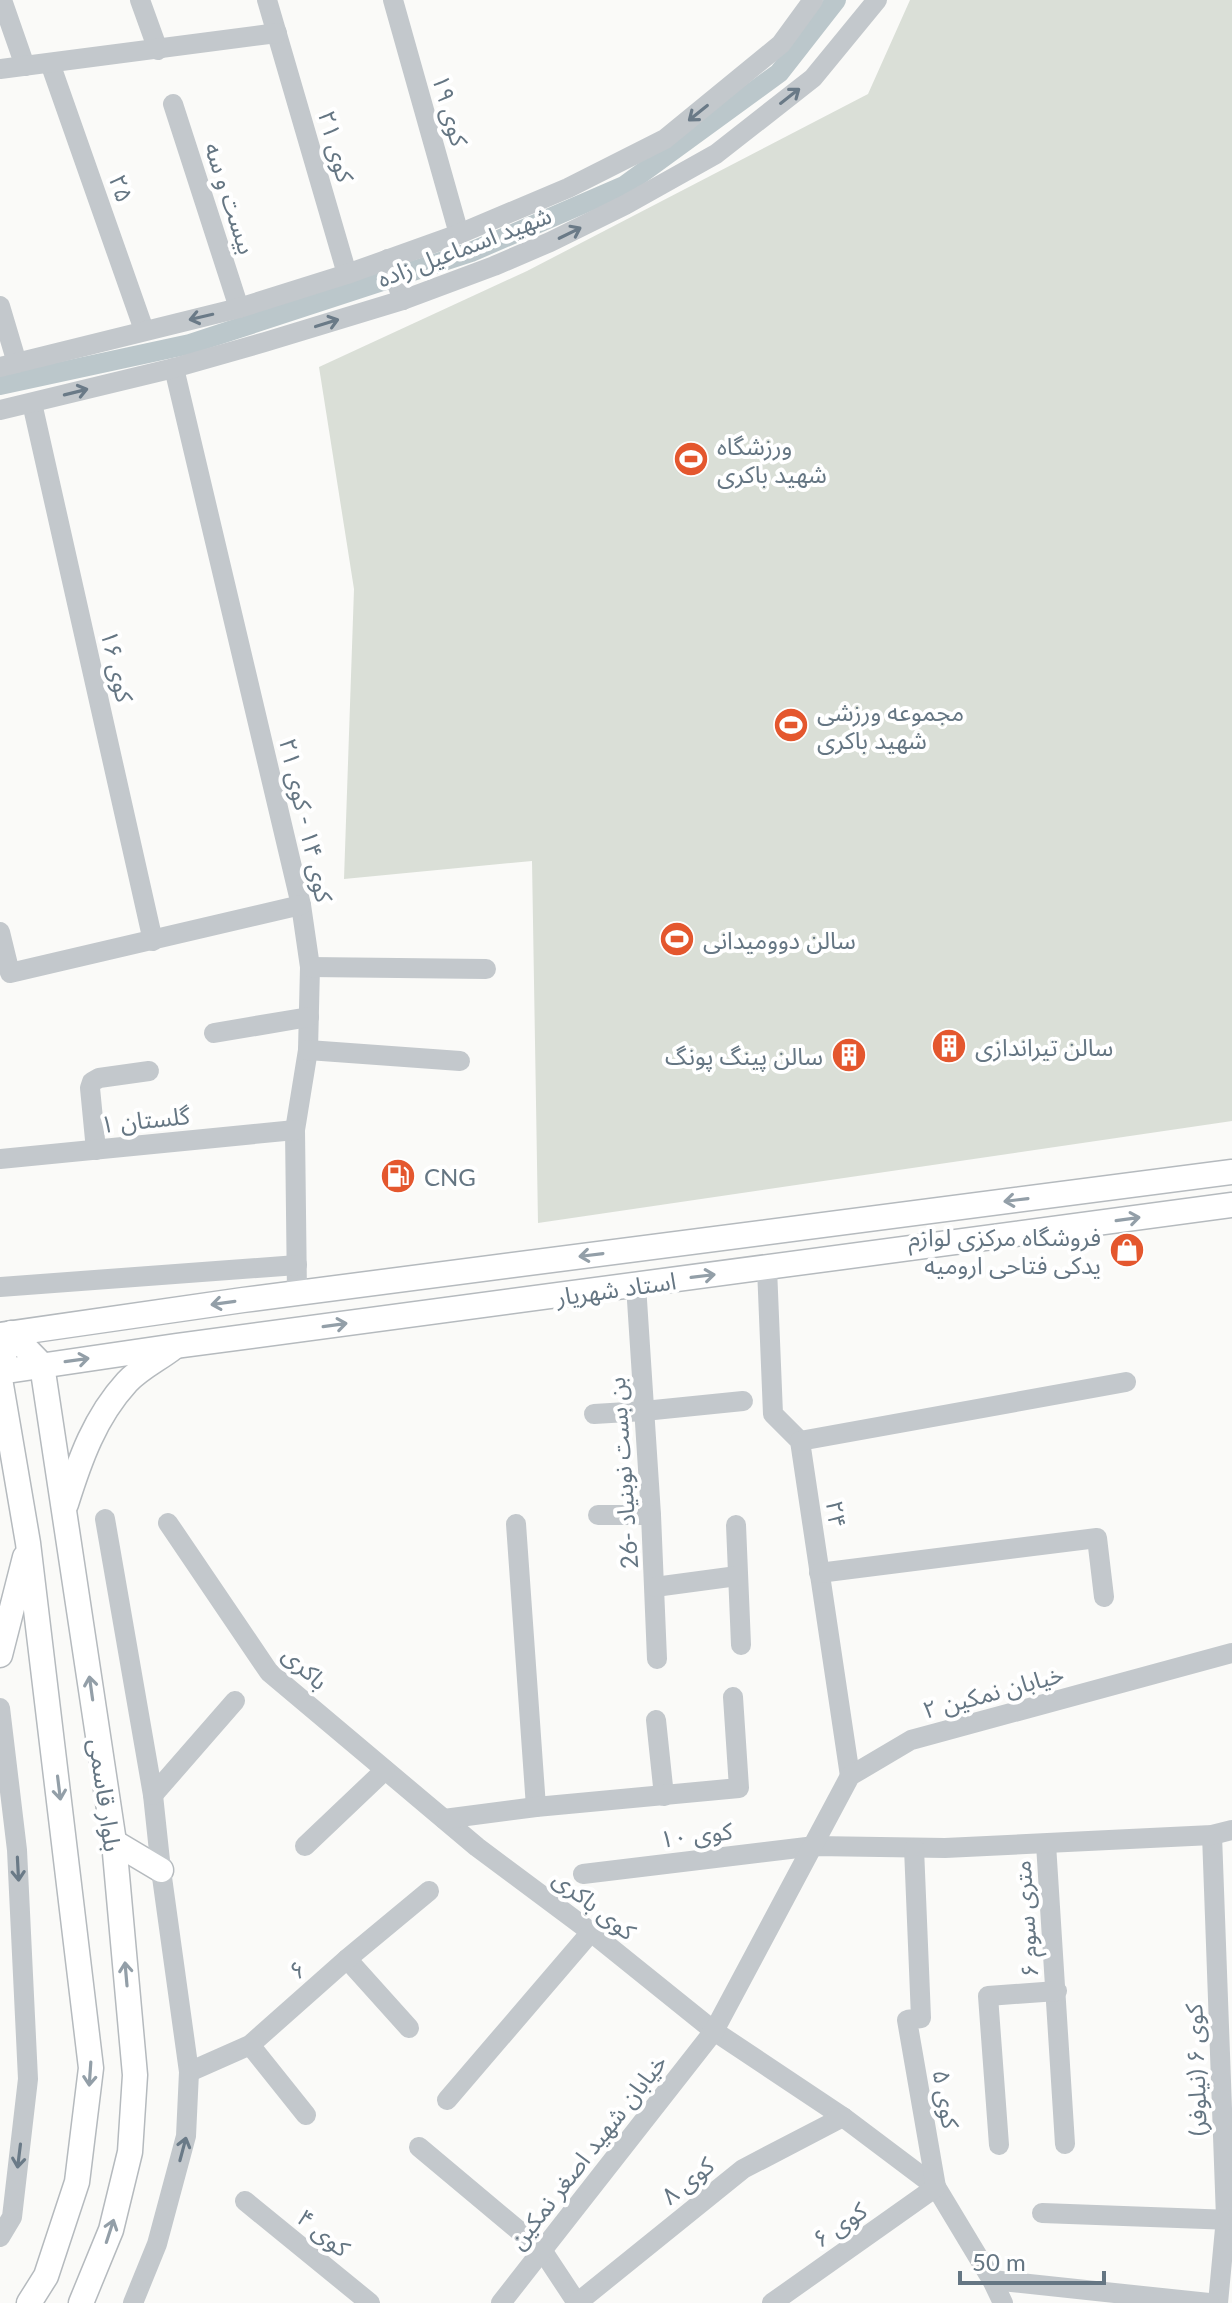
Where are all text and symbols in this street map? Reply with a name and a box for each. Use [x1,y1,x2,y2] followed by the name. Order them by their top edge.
[426,71,475,150] street label: کوی ۱۹
[779,87,800,104] one-way arrow
[688,104,709,122] one-way arrow
[312,107,361,186] street label: کوی ۲۱
[198,139,263,258] street label: بیست و سه
[104,170,140,206] street label: ۲۵
[373,199,555,293] street label: شهید اسماعیل زاده
[558,224,581,239] one-way arrow
[189,310,215,325] one-way arrow
[313,315,339,330] one-way arrow
[62,383,88,398] one-way arrow
[717,431,827,489] place label: ورزشگاه شهید باکری
[672,440,710,478] sports icon: ورزشگاه شهید باکری
[95,627,141,706] street label: کوی ۱۶
[817,697,964,755] place label: مجموعه ورزشی شهید باکری
[772,706,810,744] sports icon: مجموعه ورزشی شهید باکری
[273,735,340,906] street label: کوی ۱۴ - کوی ۲۱
[658,920,696,958] sports icon: سالن دوومیدانی
[703,925,856,955] place label: سالن دوومیدانی
[930,1027,968,1065] building icon: سالن تیراندازی
[975,1032,1113,1062] place label: سالن تیراندازی
[830,1036,868,1074] building icon: سالن پینگ پونگ
[665,1041,823,1072] place label: سالن پینگ پونگ
[99,1100,192,1139] street label: ۱ گلستان
[379,1157,417,1195] fuel station icon: CNG
[424,1162,476,1191] place label: CNG
[1004,1193,1029,1208] one-way arrow
[1114,1211,1140,1226] one-way arrow
[909,1222,1101,1280] place label: فروشگاه مرکزی لوازم یدکی فتاحی ارومیه
[1108,1231,1146,1269] shop icon: فروشگاه مرکزی لوازم یدکی فتاحی ارومیه
[579,1248,605,1263] one-way arrow
[553,1265,678,1312] street label: استاد شهریار
[690,1268,716,1283] one-way arrow
[210,1296,236,1311] one-way arrow
[322,1317,347,1332] one-way arrow
[64,1352,89,1367] one-way arrow
[601,1376,644,1570] street label: 26- بن بست نوبنیاد
[821,1498,853,1530] street label: ۲۴
[277,1639,335,1696] street label: باکری
[919,1658,1067,1725] street label: خیابان نمکین ۲
[83,1676,98,1701] one-way arrow
[83,1737,128,1853] street label: بلوار قاسمی
[52,1775,67,1800] one-way arrow
[658,1815,735,1854] street label: کوی ۱۰
[11,1855,26,1882] one-way arrow
[1006,1859,1049,1978] street label: ۶ متری سوم
[547,1863,643,1947] street label: کوی باکری
[282,1954,312,1984] street label: ۶
[118,1961,133,1988] one-way arrow
[1178,2002,1213,2137] street label: کوی ۶ (نیلوفر)
[502,2048,673,2255] street label: خیابان شهید اصغر نمکین
[82,2061,97,2087] one-way arrow
[927,2067,967,2132] street label: کوی ۵
[176,2137,191,2163] one-way arrow
[11,2143,26,2168] one-way arrow
[655,2149,721,2211] street label: کوی ۸
[806,2194,873,2254] street label: کوی ۶
[291,2202,357,2263] street label: کوی ۴
[103,2218,118,2243] one-way arrow
[960,2235,1104,2285] scale bar
[972,2247,1026,2276] text: 50 m

